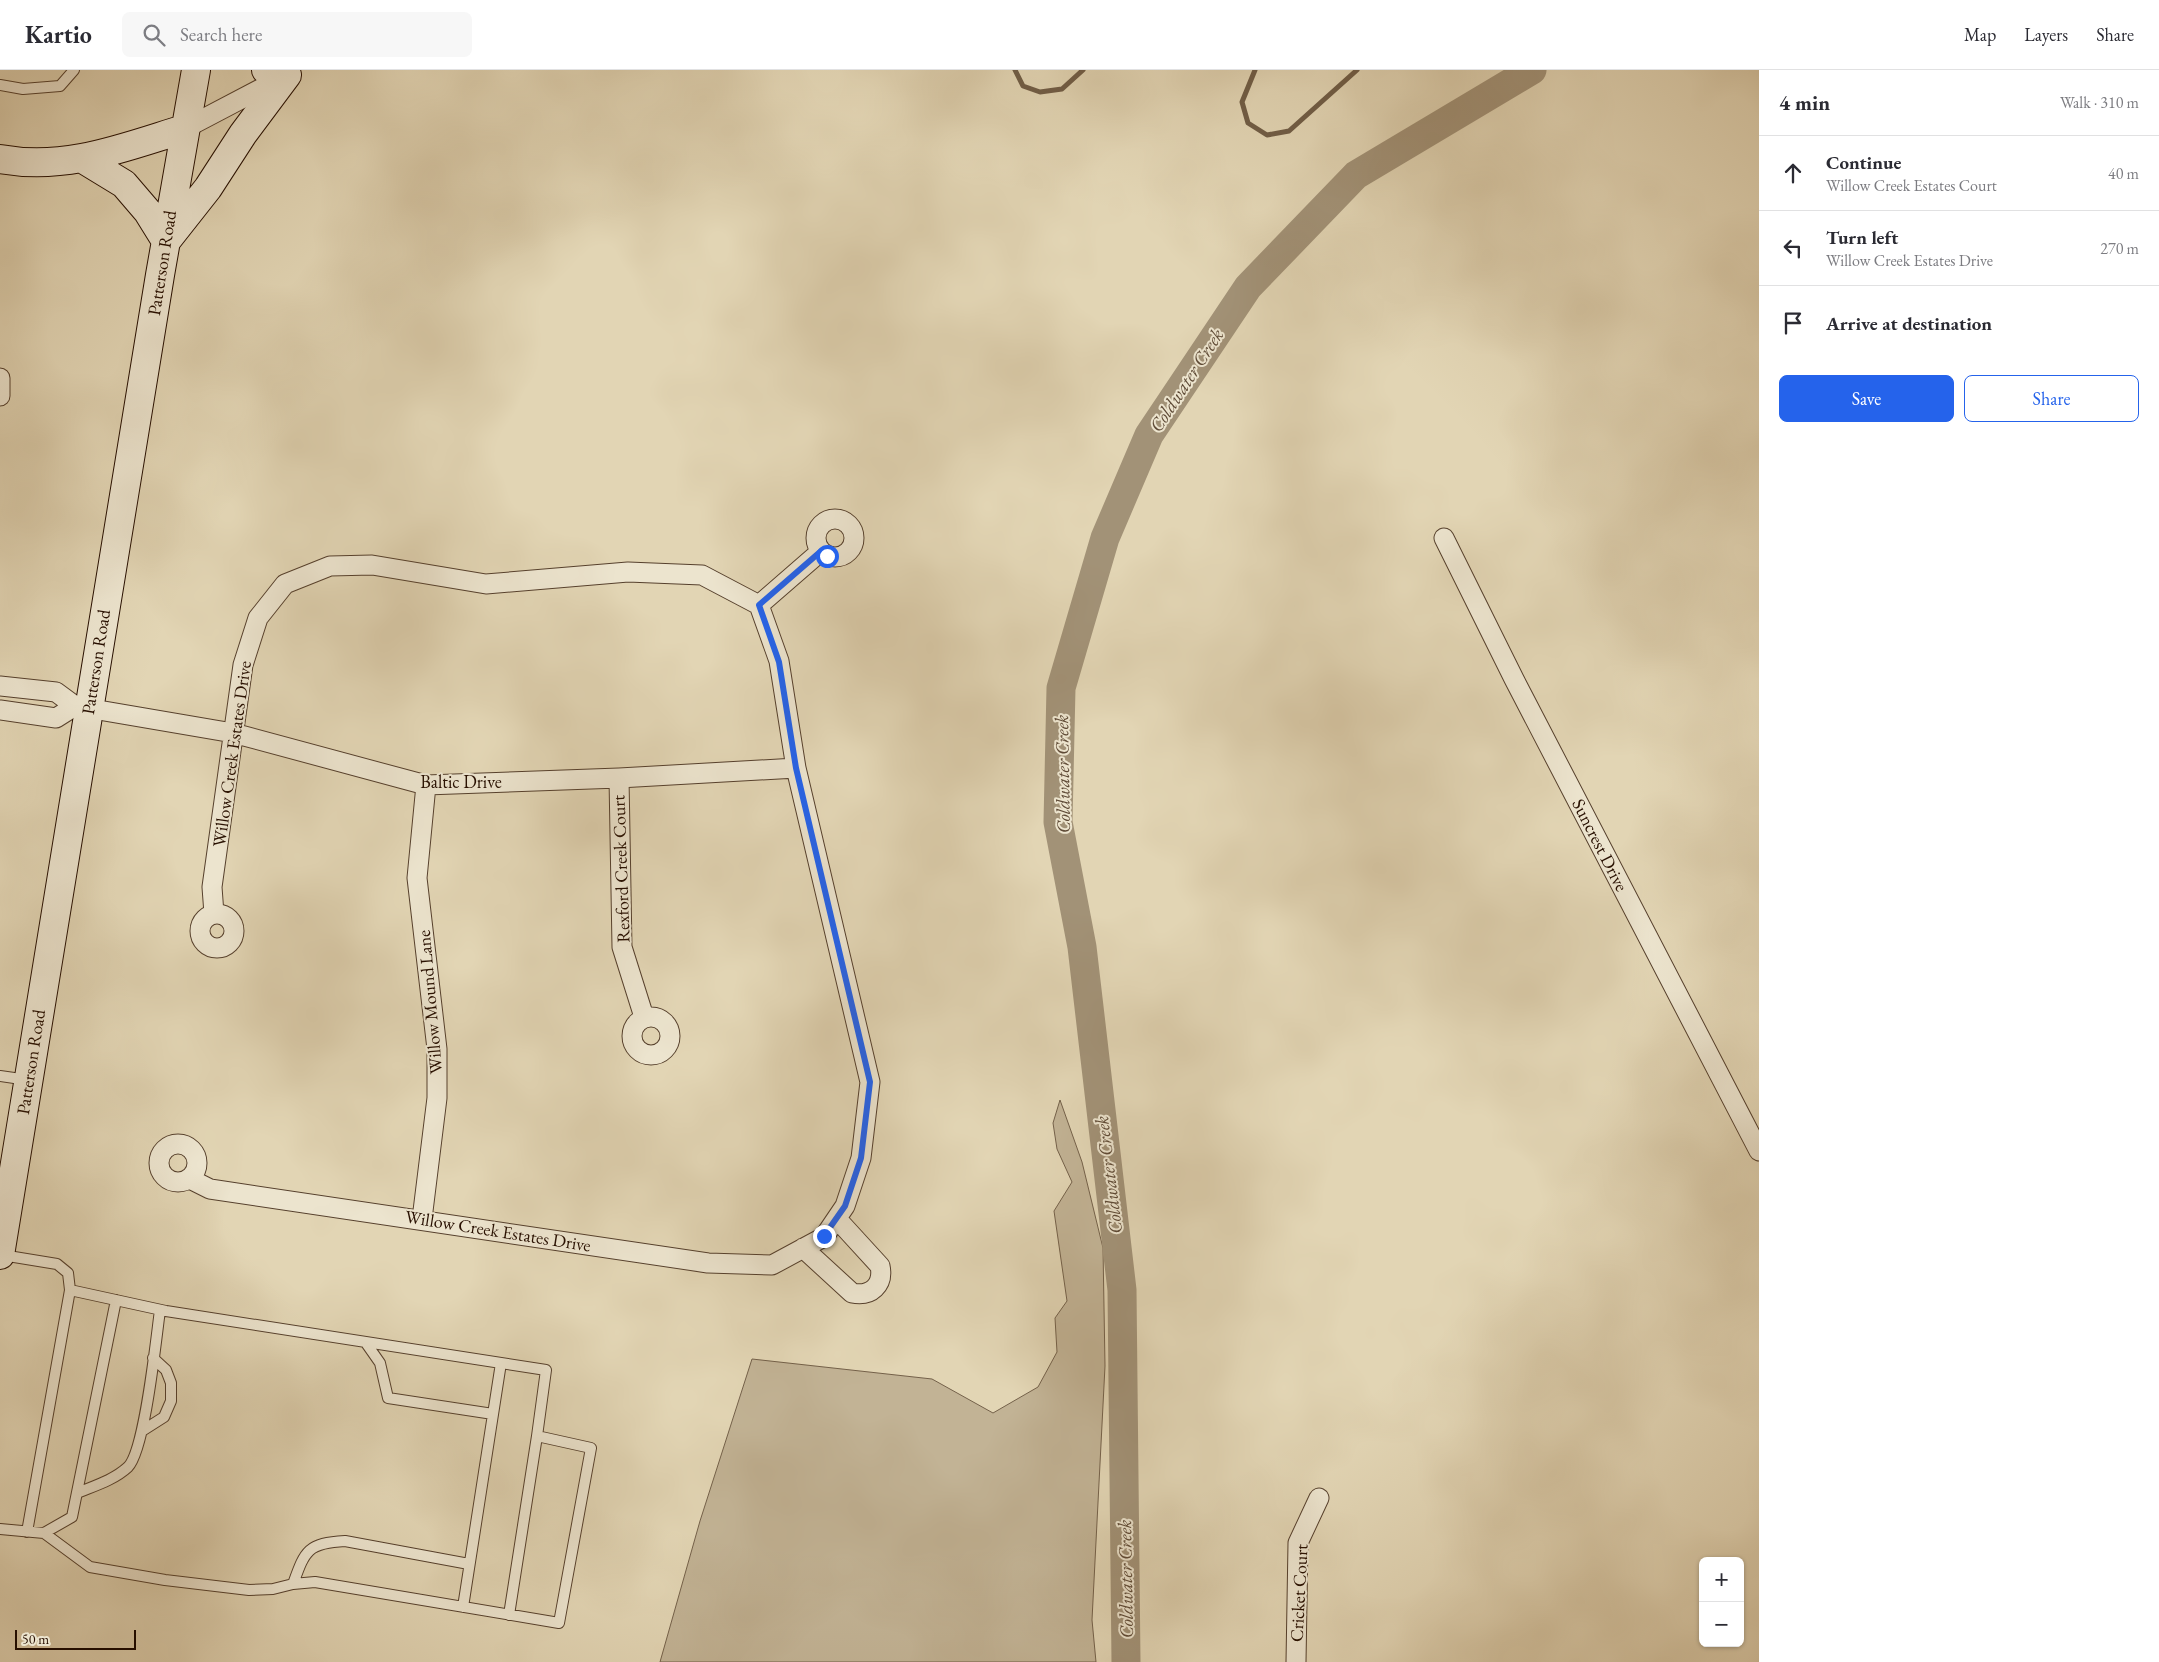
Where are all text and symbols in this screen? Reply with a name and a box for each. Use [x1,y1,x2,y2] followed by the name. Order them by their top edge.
[122,12,472,57] search box
[25,19,92,50] text: Kartio
[140,21,168,49] icon: search
[180,22,262,47] text: Search here
[1964,23,1996,46] text: Map
[2024,23,2068,46] text: Layers
[2096,23,2134,46] text: Share
[1779,89,1830,116] text: 4 min
[2060,92,2139,113] text: Walk · 310 m
[1826,150,1901,175] text: Continue
[1779,159,1807,187] icon: ahead
[2108,163,2139,184] text: 40 m
[1826,175,1997,196] text: Willow Creek Estates Court
[142,208,181,317] street label: Patterson Road
[1826,225,1898,250] text: Turn left
[1779,234,1807,262] icon: left
[2100,238,2139,259] text: 270 m
[1826,250,1993,271] text: Willow Creek Estates Drive
[1779,309,1807,337] icon: arrive
[1826,311,1992,336] text: Arrive at destination
[1144,323,1229,437] water label: Coldwater Creek
[1779,375,1954,422] button: Save
[1964,375,2139,422] button: Share
[816,545,839,568] route start
[76,607,115,716] street label: Patterson Road
[207,659,256,849] street label: Willow Creek Estates Drive
[1049,714,1076,833] water label: Coldwater Creek
[420,770,502,793] street label: Baltic Drive
[606,794,635,943] street label: Rexford Creek Court
[1567,795,1634,895] street label: Suncrest Drive
[412,929,447,1075] street label: Willow Mound Lane
[11,1007,50,1116] street label: Patterson Road
[1089,1114,1128,1235] water label: Coldwater Creek
[404,1204,593,1257] street label: Willow Creek Estates Drive
[813,1225,836,1248] route end
[1112,1519,1139,1638] water label: Coldwater Creek
[1284,1543,1313,1643] street label: Cricket Court
[1699,1557,1744,1647] map controls
[1699,1557,1744,1602] button: +
[1699,1602,1744,1647] button: −
[15,1627,136,1650] scale bar
[22,1630,49,1648] text: 50 m

